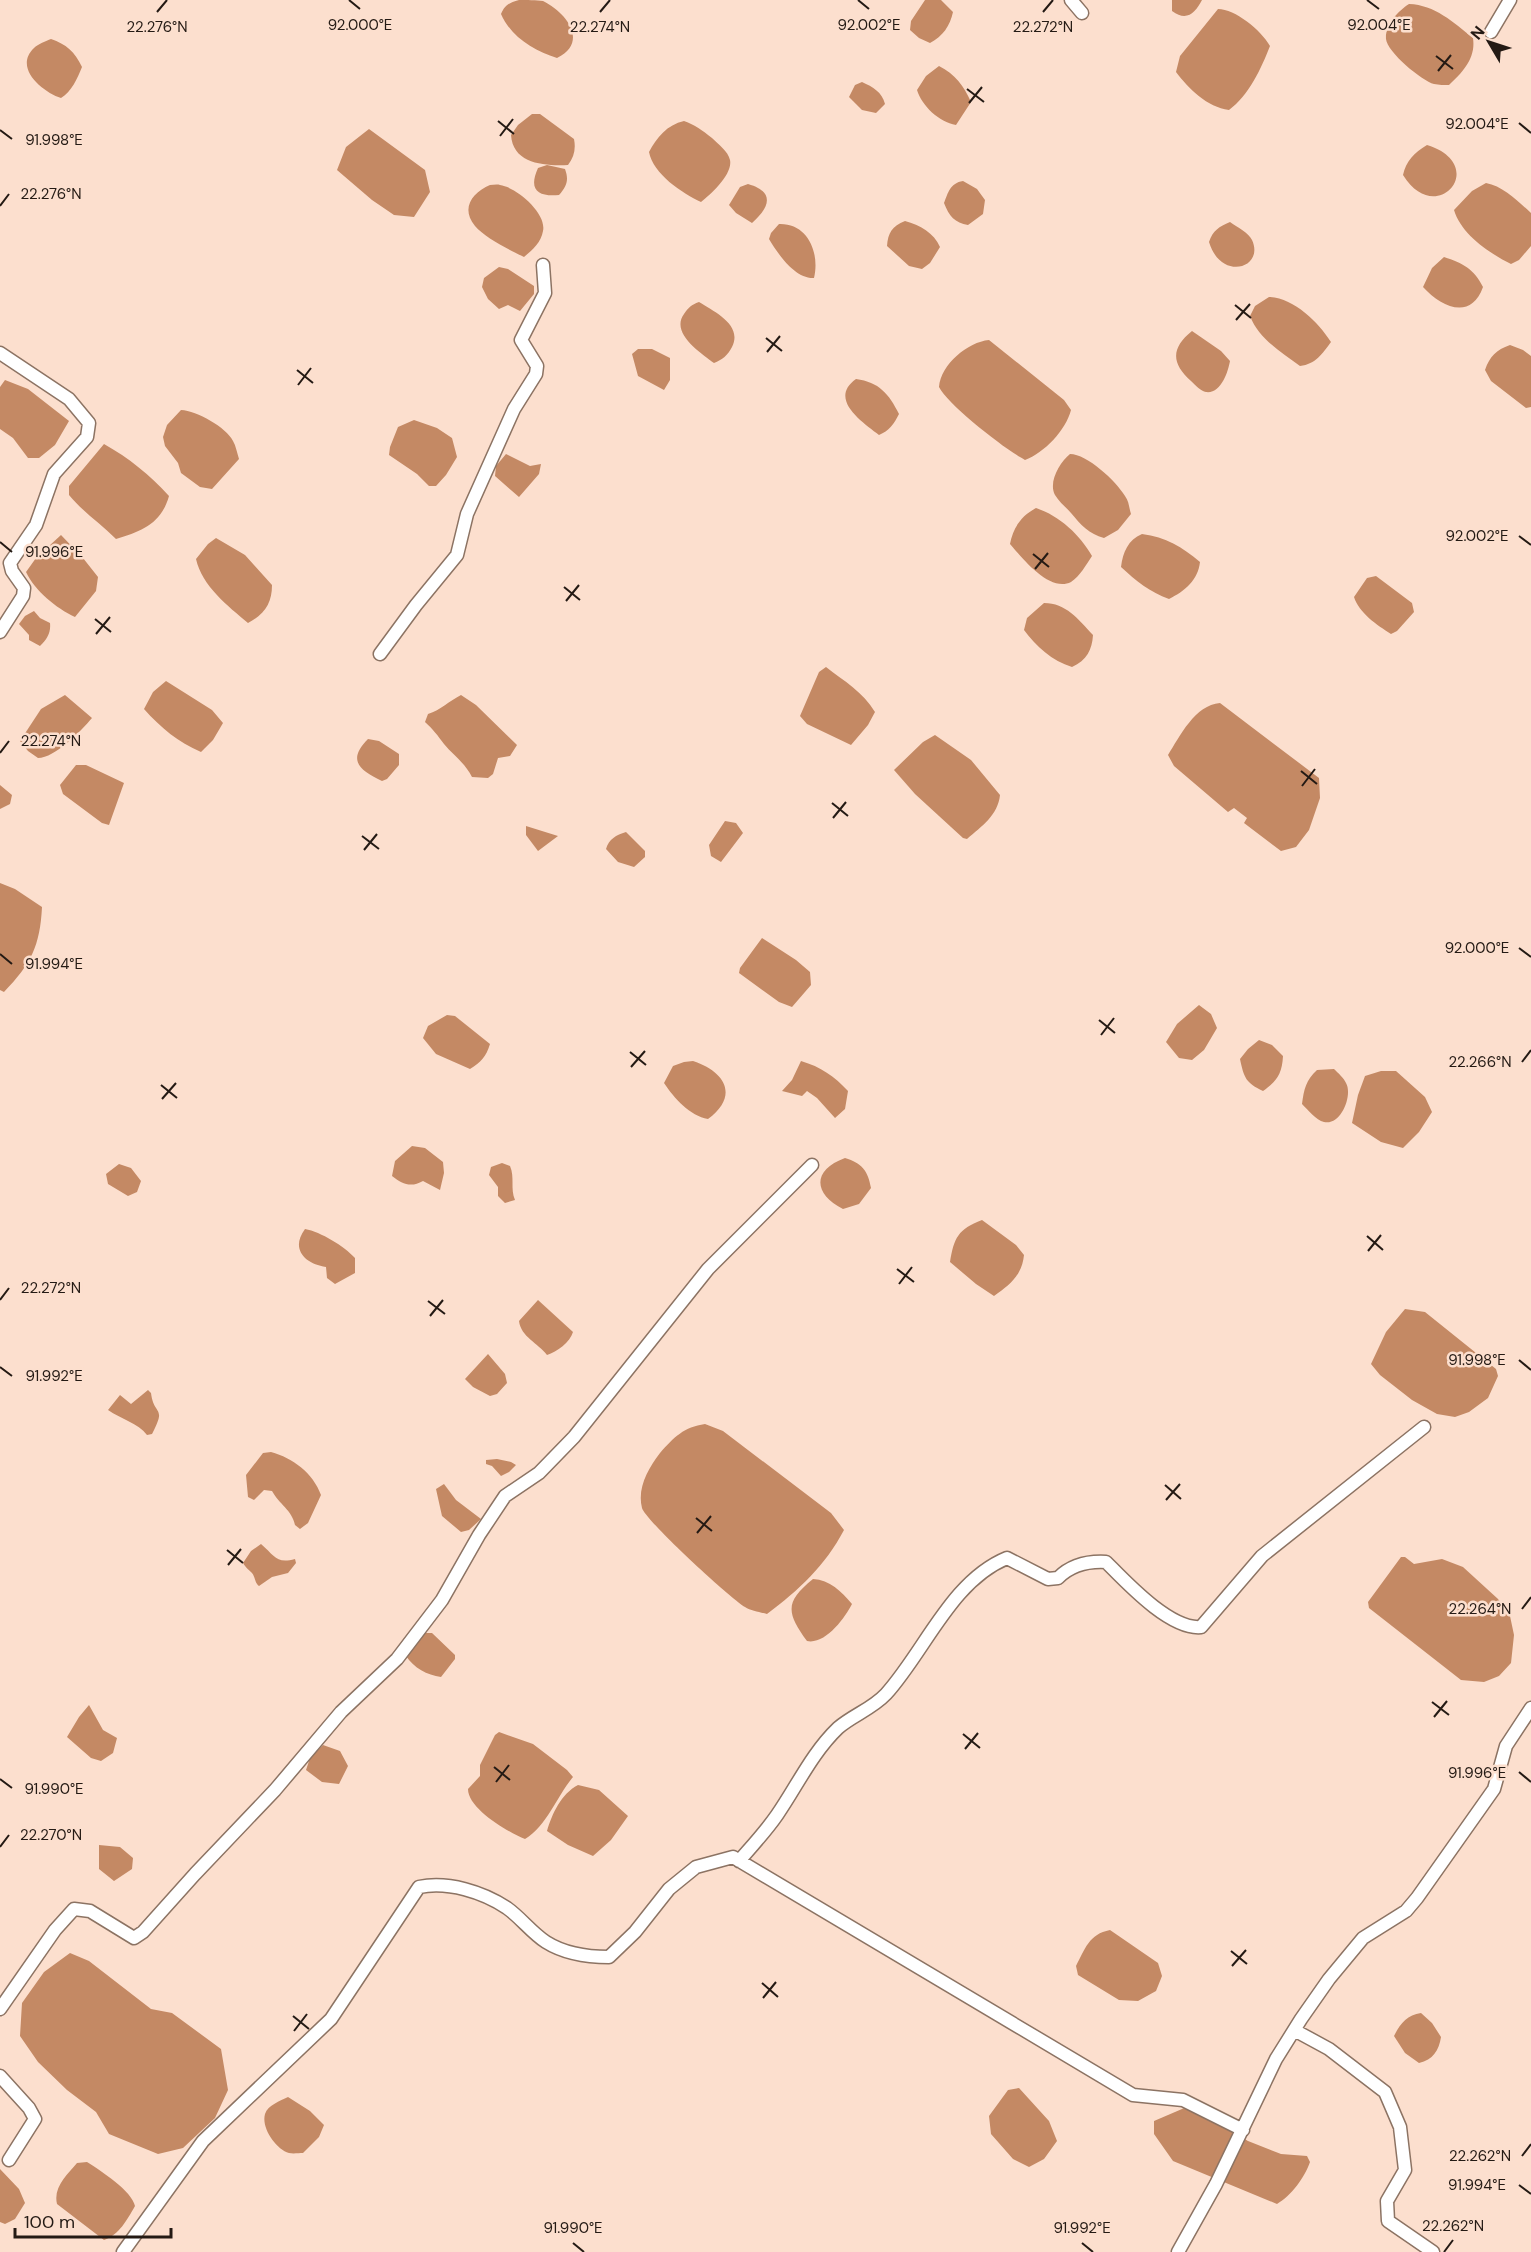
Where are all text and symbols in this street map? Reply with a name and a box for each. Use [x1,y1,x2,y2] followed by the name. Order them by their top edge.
[1459,12,1519,72] north arrow
[328,15,392,35] text: 92.000°E
[838,15,900,35] text: 92.002°E
[1347,15,1411,35] text: 92.004°E
[126,17,188,37] text: 22.276°N
[570,17,630,37] text: 22.274°N
[1013,17,1073,37] text: 22.272°N
[1466,22,1490,44] text: N
[1445,114,1509,134] text: 92.004°E
[25,130,83,150] text: 91.998°E
[20,184,82,204] text: 22.276°N
[1446,526,1508,546] text: 92.002°E
[25,542,83,562] text: 91.996°E
[21,731,81,751] text: 22.274°N
[1445,938,1509,958] text: 92.000°E
[25,954,83,974] text: 91.994°E
[1448,1052,1512,1072] text: 22.266°N
[21,1278,81,1298] text: 22.272°N
[1448,1350,1506,1370] text: 91.998°E
[25,1366,83,1386] text: 91.992°E
[1449,1599,1511,1619] text: 22.264°N
[1448,1763,1506,1783] text: 91.996°E
[24,1779,84,1799] text: 91.990°E
[20,1825,82,1845] text: 22.270°N
[1449,2146,1511,2166] text: 22.262°N
[1448,2175,1506,2195] text: 91.994°E
[15,2201,171,2239] scale bar
[24,2210,75,2234] text: 100 m
[1422,2216,1484,2236] text: 22.262°N
[543,2218,603,2238] text: 91.990°E
[1053,2218,1111,2238] text: 91.992°E

